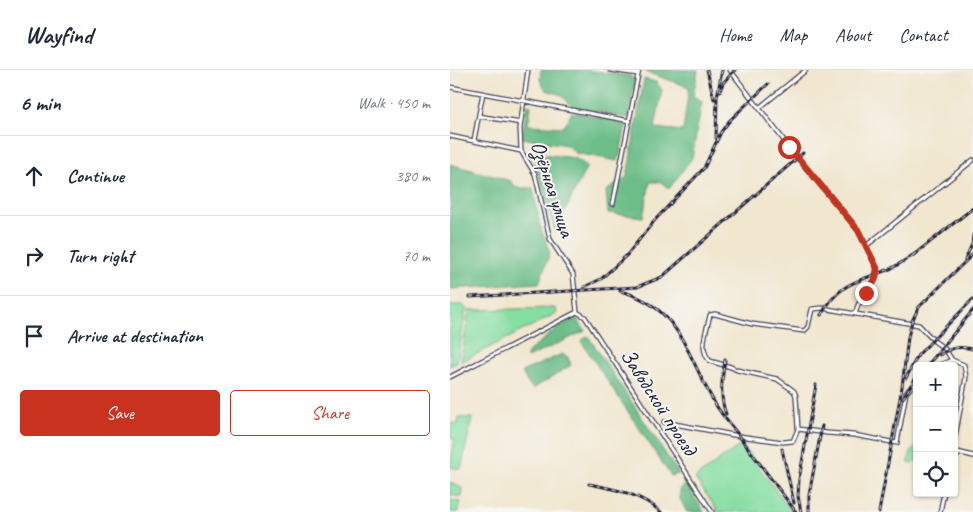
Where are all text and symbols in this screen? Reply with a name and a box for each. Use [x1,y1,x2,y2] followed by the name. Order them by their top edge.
[25,20,92,50] text: Wayfind
[719,24,752,46] text: Home
[780,24,807,46] text: Map
[835,24,871,46] text: About
[899,24,948,46] text: Contact
[20,90,61,116] text: 6 min
[358,93,430,113] text: Walk · 450 m
[778,136,801,159] route start
[524,138,581,242] street label: Озёрная улица
[20,162,48,190] icon: ahead
[67,164,124,188] text: Continue
[396,166,430,186] text: 380 m
[20,242,48,270] icon: right
[67,244,134,268] text: Turn right
[403,246,430,266] text: 70 m
[855,282,878,305] route end
[20,322,48,350] icon: arrive
[67,324,203,348] text: Arrive at destination
[615,344,704,462] street label: Заводской проезд
[913,362,958,497] map controls
[913,362,958,407] button: +
[20,390,220,436] button: Save
[230,390,430,436] button: Share
[913,407,958,452] button: −
[913,452,958,497] button: locate

